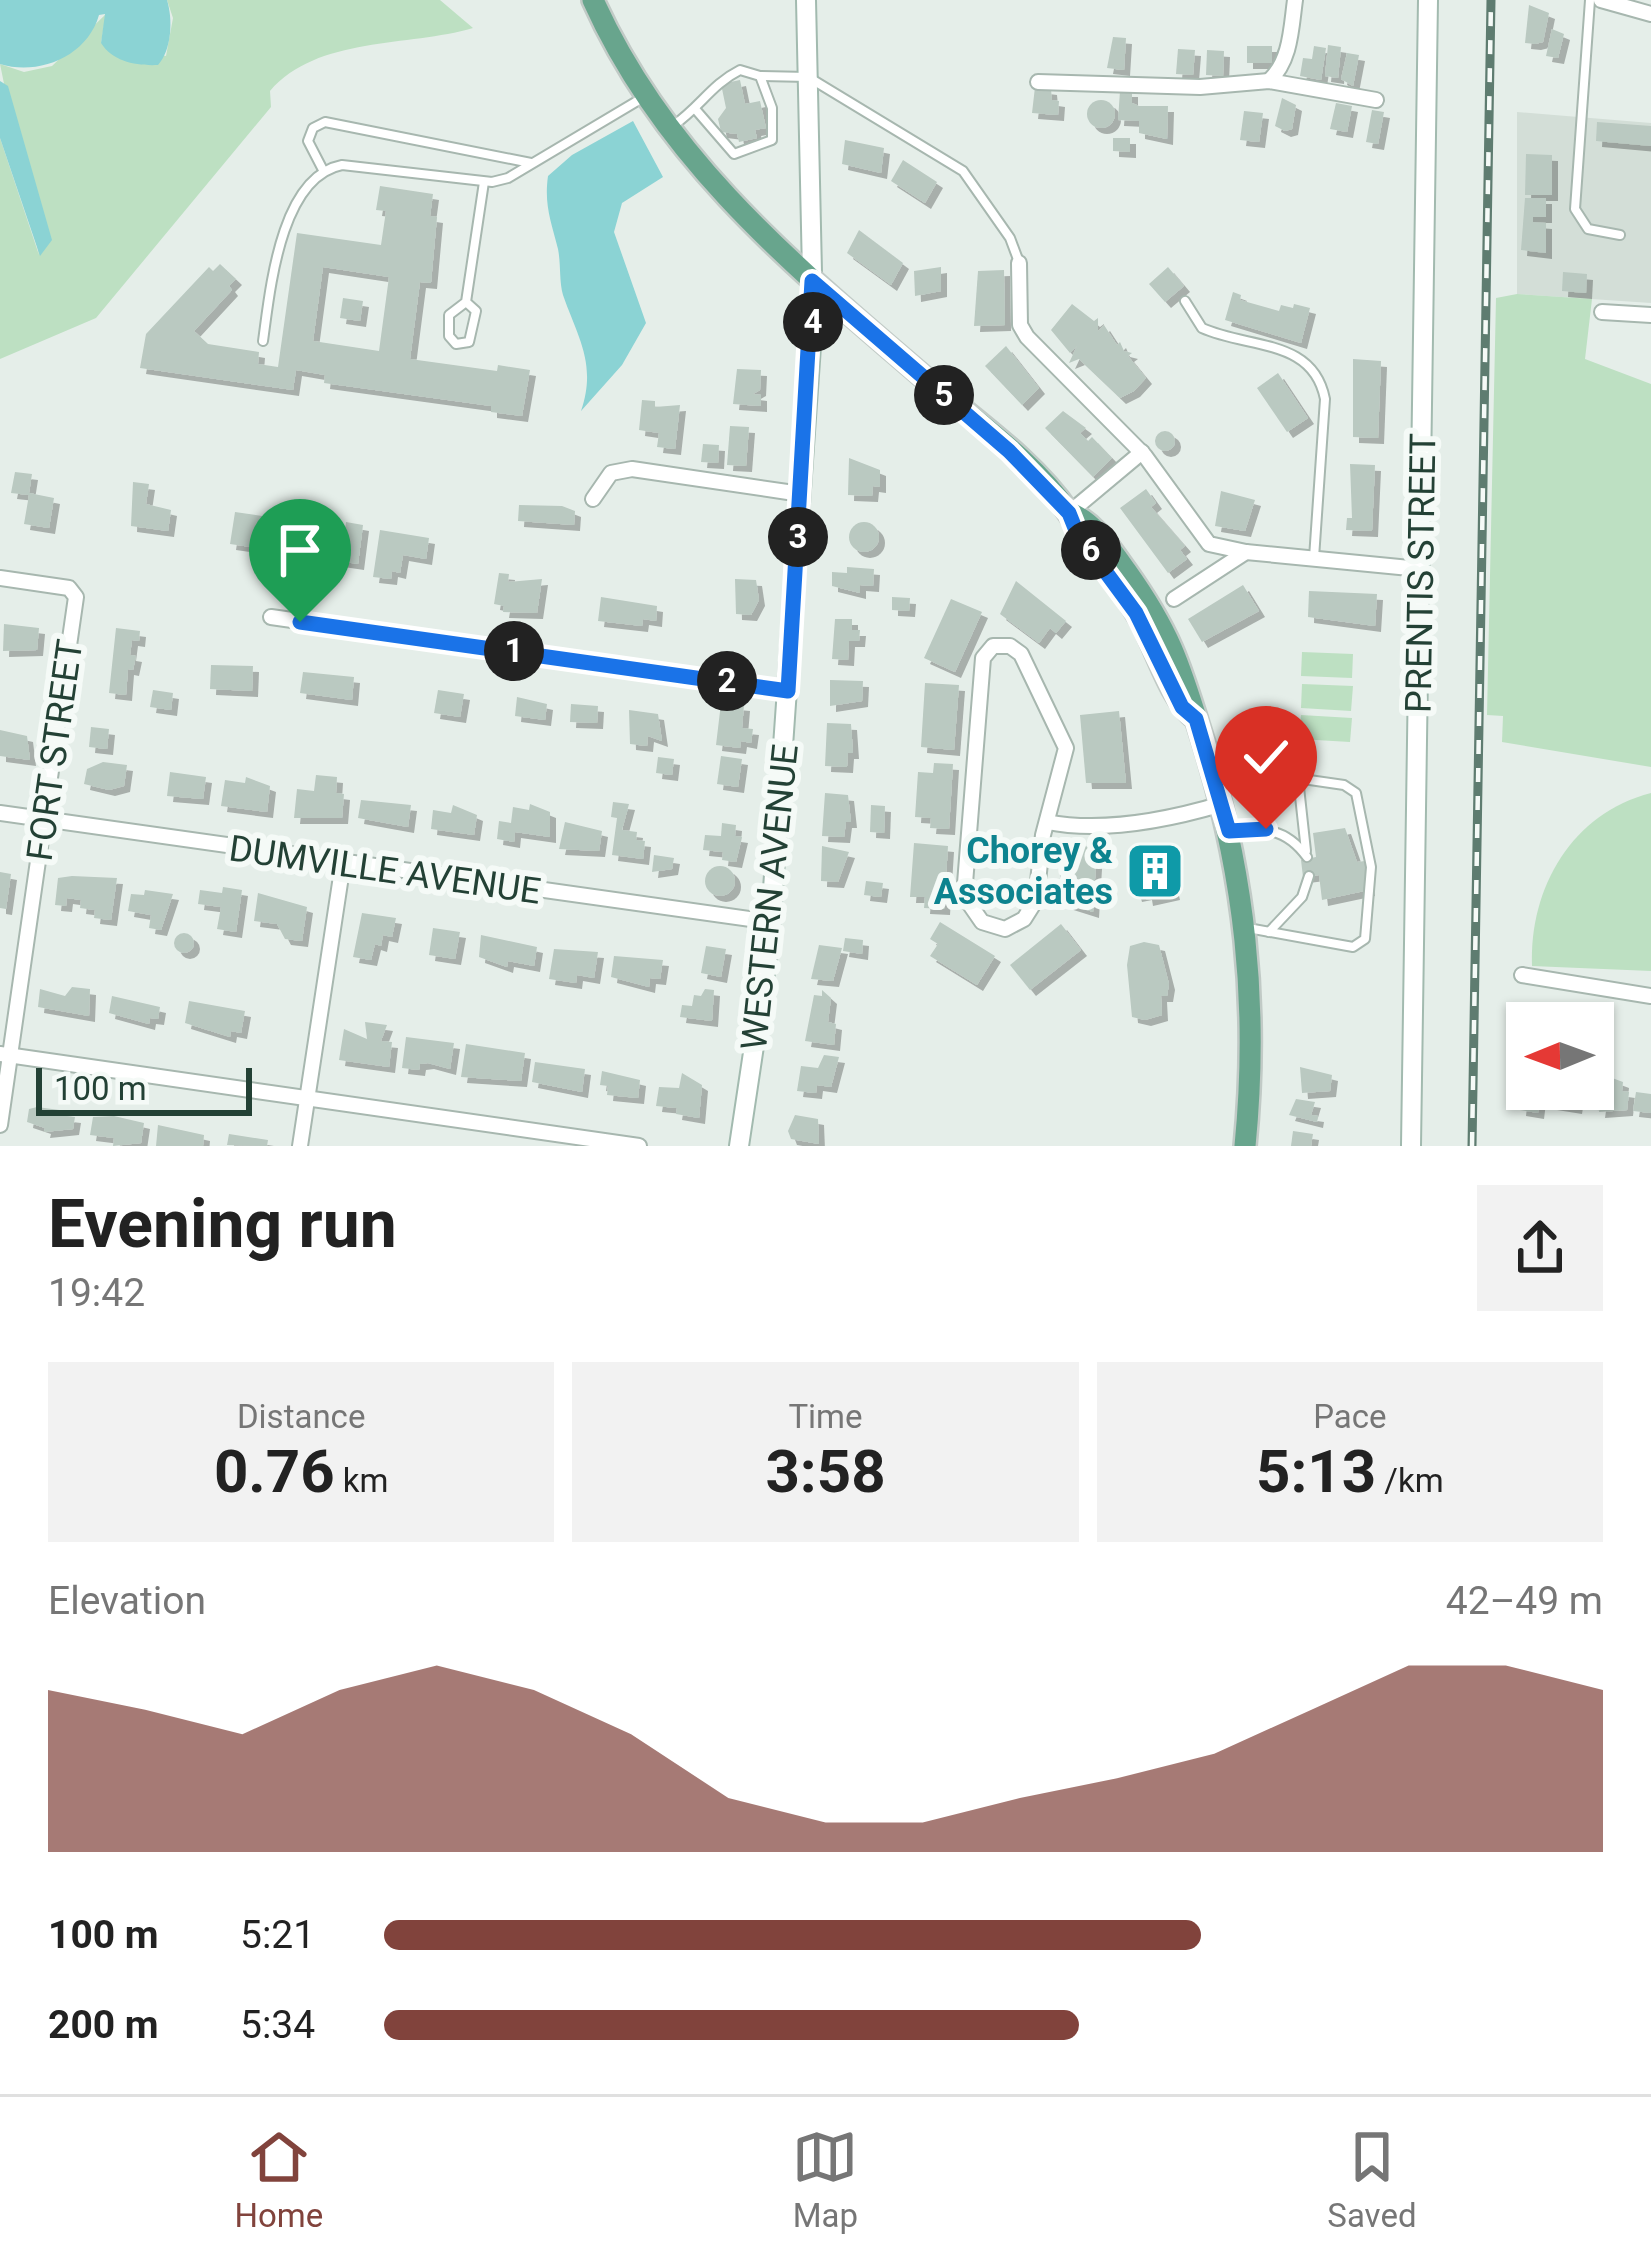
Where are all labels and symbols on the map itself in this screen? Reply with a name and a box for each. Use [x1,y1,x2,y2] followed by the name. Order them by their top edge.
[783,292,843,352] pin: 4
[914,365,974,425] pin: 5
[1398,433,1444,713] street label: PRENTIS STREET
[249,499,351,622] pin
[768,507,828,567] pin: 3
[1061,520,1121,580] pin: 6
[484,621,544,681] pin: 1
[19,637,91,863] street label: FORT STREET
[697,651,757,711] pin: 2
[1215,706,1317,829] pin
[733,742,807,1052] street label: WESTERN AVENUE
[226,827,543,913] street label: DUMVILLE AVENUE
[934,830,1113,913] place label: Chorey & Associates
[1124,840,1186,902] building icon: Chorey & Associates
[1506,1002,1614,1110] north arrow
[36,1062,252,1115] scale bar

